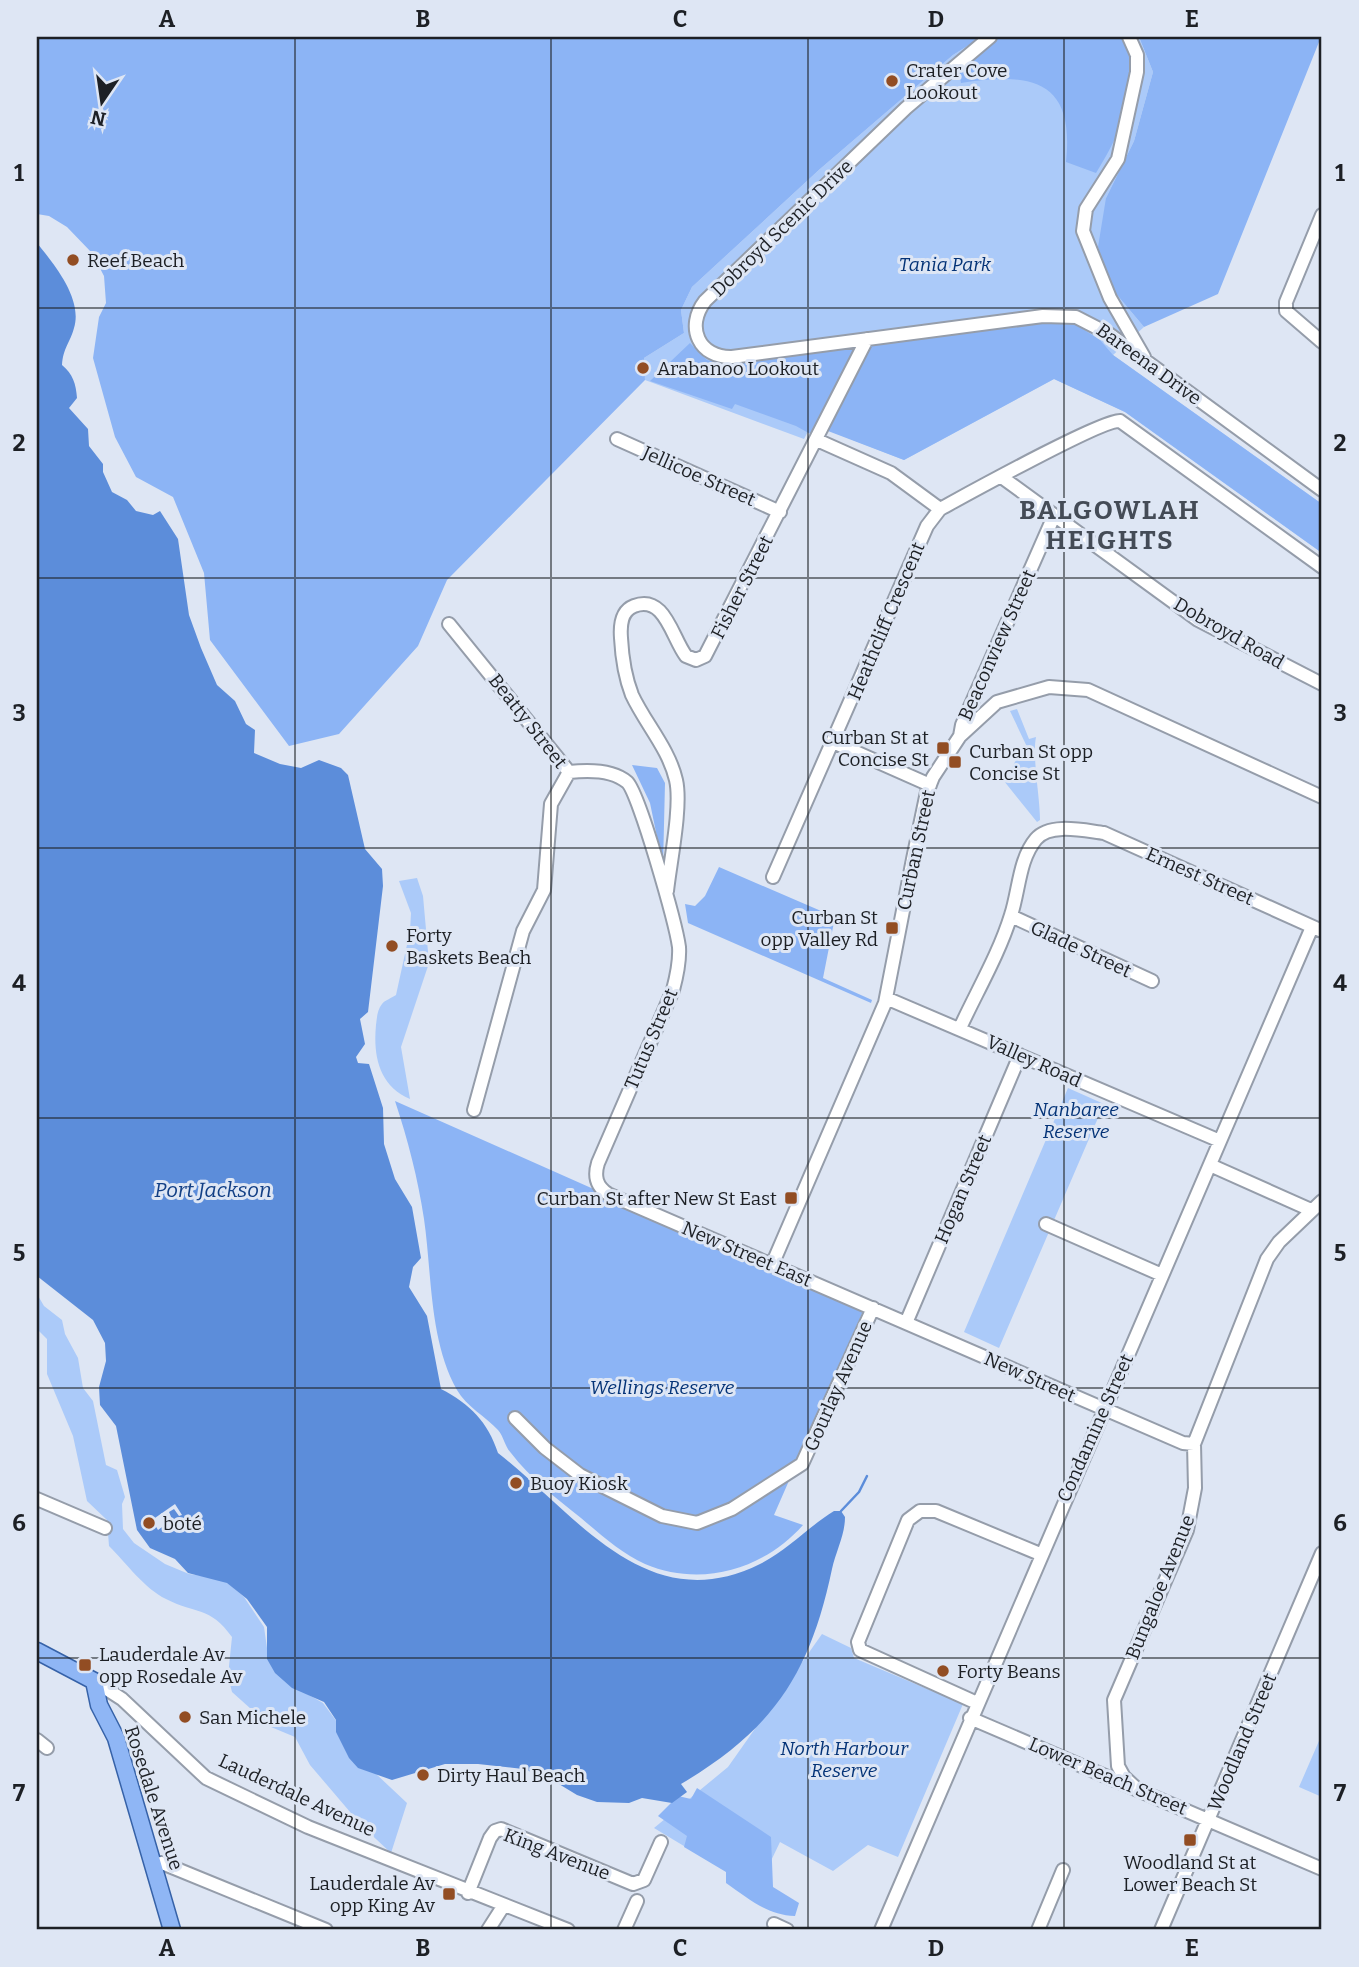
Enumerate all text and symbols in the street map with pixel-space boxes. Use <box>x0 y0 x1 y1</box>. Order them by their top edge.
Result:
text: A <box>159 5 176 33</box>
text: B <box>416 5 430 33</box>
text: C <box>673 5 687 33</box>
text: D <box>928 5 944 33</box>
text: E <box>1185 5 1199 33</box>
place label: Crater Cove Lookout <box>906 59 1007 104</box>
north arrow <box>66 66 136 136</box>
marker: Crater Cove Lookout <box>884 73 900 89</box>
text: N <box>88 105 108 131</box>
street label: Dobroyd Scenic Drive <box>707 155 857 301</box>
text: 1 <box>14 159 24 187</box>
text: 1 <box>1335 159 1345 187</box>
place label: Reef Beach <box>87 249 185 272</box>
marker: Reef Beach <box>65 252 81 268</box>
park label: Tania Park <box>899 253 992 276</box>
street label: Bareena Drive <box>1092 318 1206 410</box>
place label: Arabanoo Lookout <box>657 357 819 380</box>
marker: Arabanoo Lookout <box>635 360 651 376</box>
text: 2 <box>13 429 26 457</box>
text: 2 <box>1334 429 1347 457</box>
street label: Jellicoe Street <box>638 440 759 511</box>
district label: BALGOWLAH HEIGHTS <box>1019 495 1201 556</box>
street label: Fisher Street <box>706 531 778 643</box>
street label: Heathcliff Crescent <box>842 539 930 703</box>
street label: Beaconview Street <box>953 566 1041 724</box>
street label: Dobroyd Road <box>1170 592 1288 674</box>
street label: Beatty Street <box>484 669 572 773</box>
text: 3 <box>12 699 26 727</box>
text: 3 <box>1333 699 1347 727</box>
place label: Curban St at Concise St <box>821 726 929 771</box>
marker: Curban St at Concise St <box>935 740 951 756</box>
place label: Curban St opp Concise St <box>969 740 1093 785</box>
marker: Curban St opp Concise St <box>947 754 963 770</box>
street label: Curban Street <box>892 788 940 912</box>
street label: Ernest Street <box>1143 842 1258 910</box>
place label: Curban St opp Valley Rd <box>761 906 878 951</box>
street label: Glade Street <box>1027 916 1135 982</box>
marker: Curban St opp Valley Rd <box>884 920 900 936</box>
place label: Forty Baskets Beach <box>406 924 532 969</box>
marker: Forty Baskets Beach <box>384 938 400 954</box>
text: 4 <box>12 969 26 997</box>
text: 4 <box>1333 969 1347 997</box>
street label: Tutus Street <box>619 985 683 1093</box>
street label: Valley Road <box>983 1030 1085 1092</box>
park label: Nanbaree Reserve <box>1033 1098 1119 1143</box>
street label: Hogan Street <box>930 1131 996 1247</box>
water label: Port Jackson <box>154 1177 272 1203</box>
place label: Curban St after New St East <box>537 1187 777 1210</box>
marker: Curban St after New St East <box>783 1190 799 1206</box>
street label: New Street East <box>679 1216 816 1292</box>
text: 5 <box>13 1239 25 1267</box>
text: 5 <box>1334 1239 1346 1267</box>
street label: Gourlay Avenue <box>799 1317 877 1455</box>
street label: New Street <box>981 1347 1079 1407</box>
street label: Condamine Street <box>1052 1350 1138 1506</box>
park label: Wellings Reserve <box>590 1376 735 1399</box>
place label: Buoy Kiosk <box>530 1472 628 1495</box>
marker: Buoy Kiosk <box>508 1475 524 1491</box>
text: 6 <box>12 1509 26 1537</box>
text: 6 <box>1333 1509 1347 1537</box>
street label: Bungaloe Avenue <box>1121 1511 1199 1663</box>
place label: boté <box>163 1512 202 1535</box>
marker: boté <box>141 1515 157 1531</box>
place label: Lauderdale Av opp Rosedale Av <box>99 1643 243 1688</box>
marker: Lauderdale Av opp Rosedale Av <box>77 1657 93 1673</box>
place label: Forty Beans <box>957 1660 1061 1683</box>
marker: Forty Beans <box>935 1663 951 1679</box>
street label: Woodland Street <box>1203 1669 1281 1814</box>
place label: San Michele <box>199 1706 306 1729</box>
marker: San Michele <box>177 1709 193 1725</box>
street label: Rosedale Avenue <box>120 1723 188 1873</box>
street label: Lower Beach Street <box>1025 1732 1191 1820</box>
park label: North Harbour Reserve <box>780 1737 909 1782</box>
street label: Lauderdale Avenue <box>215 1749 379 1841</box>
place label: Dirty Haul Beach <box>437 1764 585 1787</box>
marker: Dirty Haul Beach <box>415 1767 431 1783</box>
text: 7 <box>13 1779 26 1807</box>
text: 7 <box>1334 1779 1347 1807</box>
street label: King Avenue <box>501 1823 613 1885</box>
marker: Woodland St at Lower Beach St <box>1182 1832 1198 1848</box>
place label: Woodland St at Lower Beach St <box>1123 1851 1257 1896</box>
place label: Lauderdale Av opp King Av <box>309 1872 436 1917</box>
marker: Lauderdale Av opp King Av <box>441 1886 457 1902</box>
text: A <box>159 1934 176 1962</box>
text: B <box>416 1934 430 1962</box>
text: C <box>673 1934 687 1962</box>
text: D <box>928 1934 944 1962</box>
text: E <box>1185 1934 1199 1962</box>

